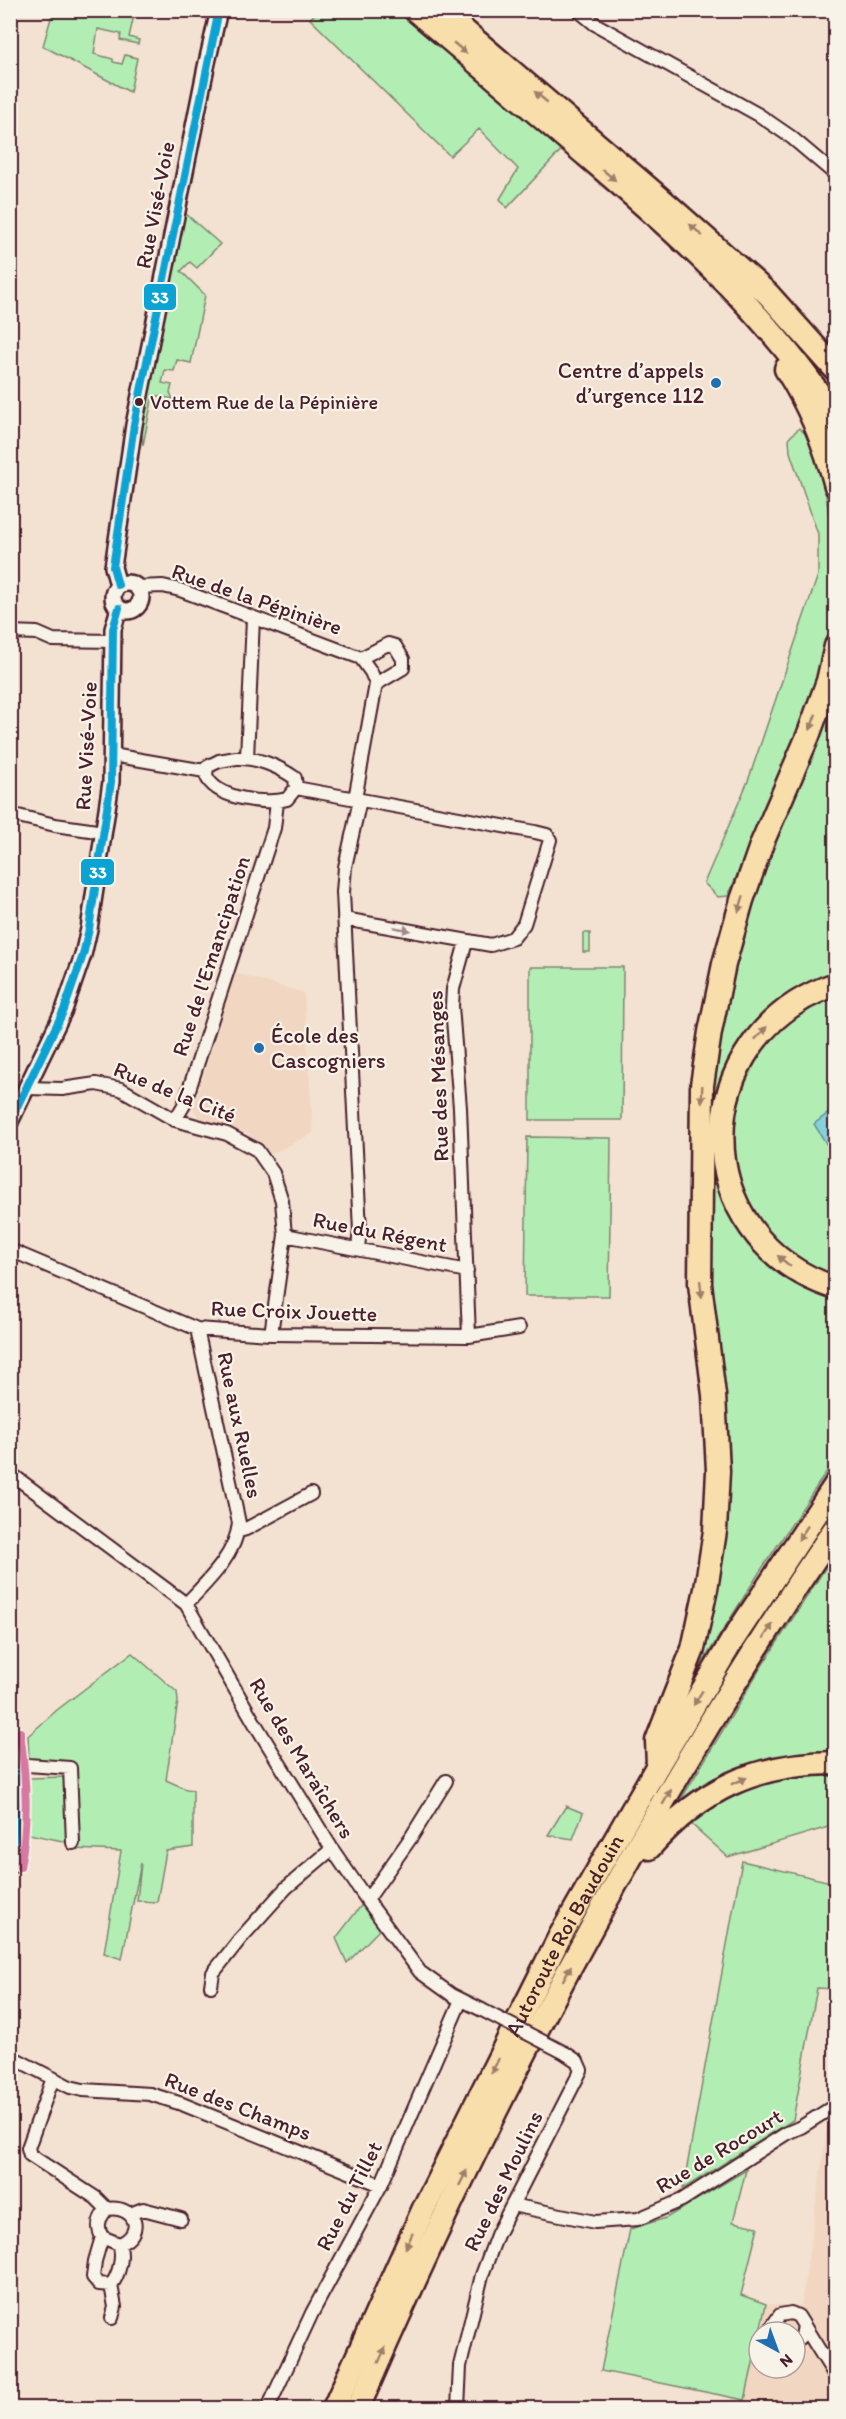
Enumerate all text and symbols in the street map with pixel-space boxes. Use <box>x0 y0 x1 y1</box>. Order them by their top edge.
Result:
one-way arrow <box>452 42 468 55</box>
one-way arrow <box>533 90 549 103</box>
street label: Rue Visé-Voie <box>129 139 181 271</box>
one-way arrow <box>601 168 617 181</box>
one-way arrow <box>689 224 704 237</box>
line badge: 33 <box>143 283 177 311</box>
text: 33 <box>151 288 169 307</box>
place label: Centre d’appels d’urgence 112 <box>558 357 704 409</box>
marker: Centre d’appels d’urgence 112 <box>709 376 723 390</box>
place label: Vottem Rue de la Pépinière <box>150 390 378 414</box>
marker: Vottem Rue de la Pépinière <box>133 396 145 408</box>
street label: Rue de la Pépinière <box>168 557 346 641</box>
street label: Rue Visé-Voie <box>69 681 103 811</box>
one-way arrow <box>808 713 818 731</box>
street label: Rue de l'Emancipation <box>166 852 256 1060</box>
line badge: 33 <box>80 858 115 886</box>
text: 33 <box>89 863 107 882</box>
one-way arrow <box>736 895 745 913</box>
one-way arrow <box>392 925 411 934</box>
street label: Rue des Mésanges <box>422 990 454 1162</box>
place label: École des Cascogniers <box>271 1022 386 1074</box>
one-way arrow <box>754 1025 768 1040</box>
marker: École des Cascogniers <box>252 1041 266 1055</box>
street label: Rue de la Cité <box>110 1055 240 1129</box>
one-way arrow <box>698 1085 707 1104</box>
street label: Rue du Régent <box>311 1206 449 1258</box>
one-way arrow <box>776 1255 792 1268</box>
one-way arrow <box>696 1280 706 1299</box>
street label: Rue Croix Jouette <box>210 1295 378 1327</box>
street label: Rue aux Ruelles <box>211 1349 269 1501</box>
one-way arrow <box>798 1525 809 1541</box>
one-way arrow <box>762 1623 773 1639</box>
street label: Rue des Maraîchers <box>243 1673 361 1843</box>
one-way arrow <box>693 1690 704 1706</box>
one-way arrow <box>730 1776 748 1785</box>
one-way arrow <box>661 1789 672 1805</box>
street label: Autoroute Roi Baudouin <box>499 1829 629 2041</box>
one-way arrow <box>562 1964 572 1981</box>
one-way arrow <box>490 2058 500 2075</box>
street label: Rue des Champs <box>161 2066 315 2146</box>
street label: Rue de Rocourt <box>651 2102 787 2200</box>
street label: Rue des Moulins <box>457 2106 549 2256</box>
street label: Rue du Tillet <box>310 2137 388 2255</box>
one-way arrow <box>458 2169 468 2186</box>
one-way arrow <box>404 2232 413 2249</box>
north arrow <box>747 2320 807 2380</box>
one-way arrow <box>377 2346 386 2363</box>
text: N <box>776 2350 797 2372</box>

